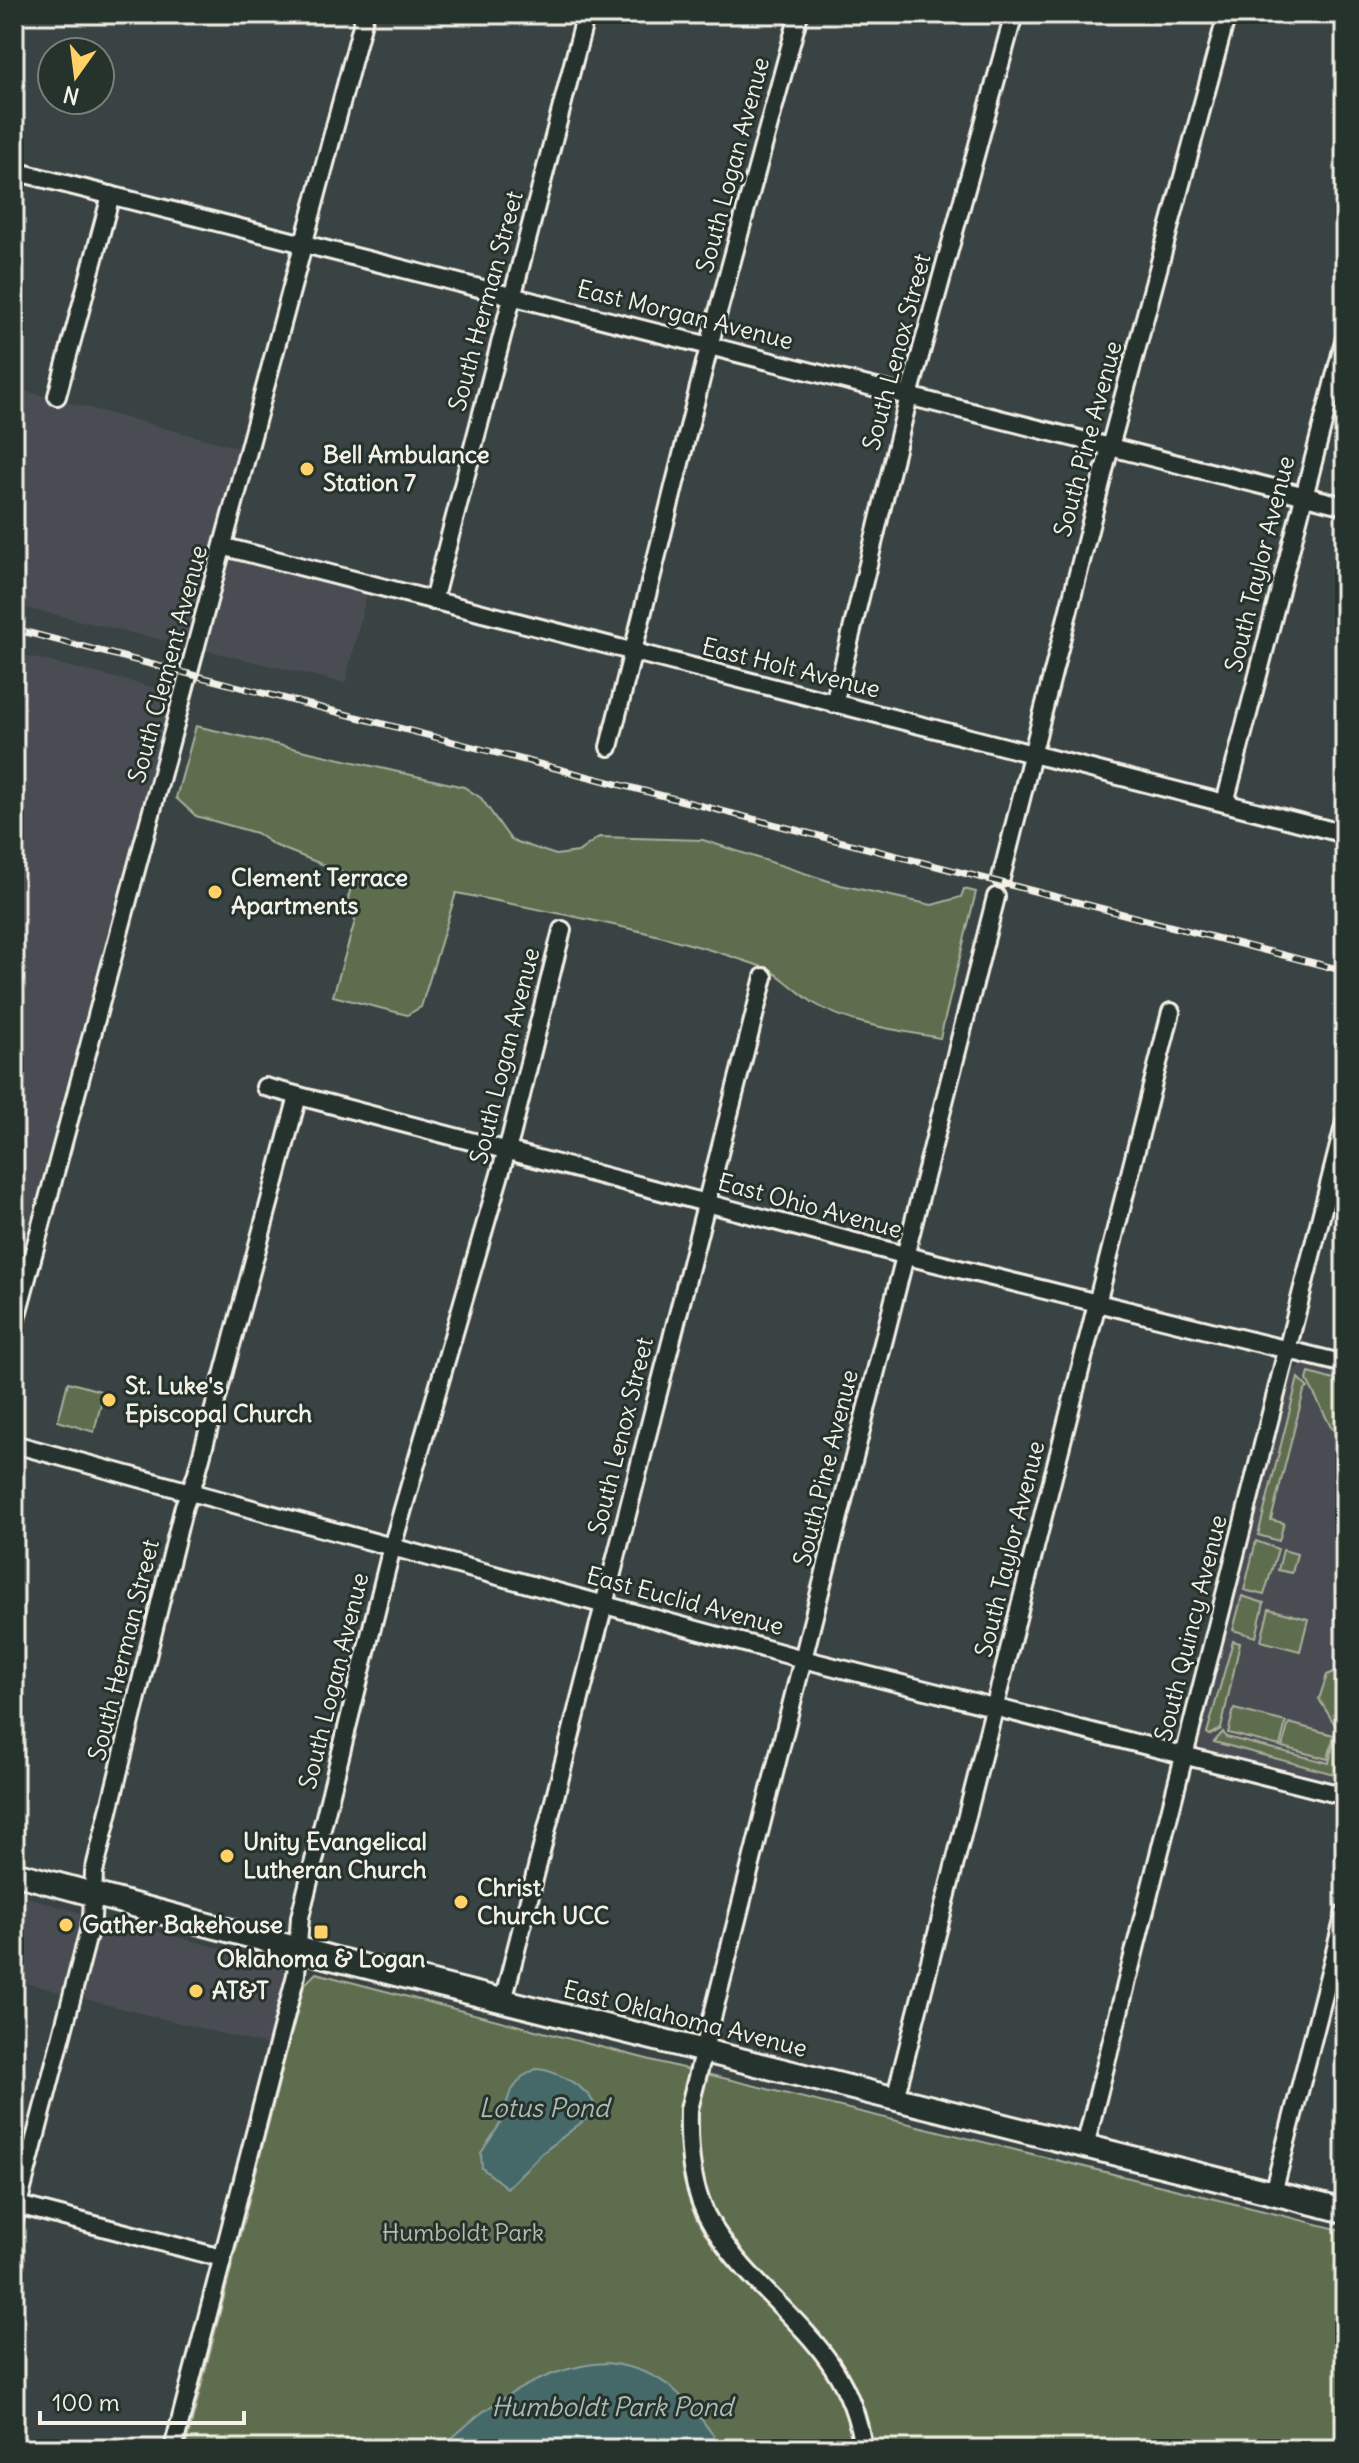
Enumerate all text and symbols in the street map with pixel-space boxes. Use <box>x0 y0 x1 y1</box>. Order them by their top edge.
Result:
north arrow <box>36 36 116 116</box>
street label: South Logan Avenue <box>689 54 775 276</box>
text: N <box>60 80 82 111</box>
street label: South Herman Street <box>441 187 529 414</box>
street label: South Lenox Street <box>855 250 937 453</box>
street label: East Morgan Avenue <box>574 273 796 355</box>
street label: South Pine Avenue <box>1046 338 1128 540</box>
place label: Bell Ambulance Station 7 <box>323 439 490 497</box>
street label: South Taylor Avenue <box>1218 453 1300 675</box>
marker: Bell Ambulance Station 7 <box>298 460 316 478</box>
street label: South Clement Avenue <box>121 542 213 786</box>
street label: East Holt Avenue <box>699 630 883 704</box>
place label: Clement Terrace Apartments <box>231 862 408 920</box>
marker: Clement Terrace Apartments <box>206 883 224 901</box>
street label: South Logan Avenue <box>463 944 545 1167</box>
street label: East Ohio Avenue <box>715 1166 906 1244</box>
street label: South Lenox Street <box>581 1334 659 1538</box>
street label: South Pine Avenue <box>786 1366 864 1569</box>
place label: St. Luke's Episcopal Church <box>125 1370 312 1428</box>
marker: St. Luke's Episcopal Church <box>100 1391 118 1409</box>
street label: South Taylor Avenue <box>968 1438 1050 1660</box>
street label: South Quincy Avenue <box>1147 1512 1233 1744</box>
street label: South Herman Street <box>81 1536 165 1763</box>
street label: East Euclid Avenue <box>583 1559 787 1641</box>
street label: South Logan Avenue <box>292 1569 374 1792</box>
place label: Unity Evangelical Lutheran Church <box>243 1826 427 1884</box>
marker: Unity Evangelical Lutheran Church <box>218 1847 236 1865</box>
place label: Christ Church UCC <box>477 1872 610 1930</box>
marker: Christ Church UCC <box>452 1893 470 1911</box>
place label: Gather Bakehouse <box>82 1909 283 1939</box>
marker: Gather Bakehouse <box>57 1916 75 1934</box>
marker: Oklahoma & Logan <box>312 1923 330 1941</box>
place label: Oklahoma & Logan <box>216 1943 426 1973</box>
street label: East Oklahoma Avenue <box>560 1973 810 2063</box>
place label: AT&T <box>212 1975 269 2005</box>
marker: AT&T <box>187 1982 205 2000</box>
water label: Lotus Pond <box>479 2091 613 2124</box>
park label: Humboldt Park <box>382 2217 544 2247</box>
scale bar <box>40 2375 244 2425</box>
text: 100 m <box>52 2387 120 2417</box>
water label: Humboldt Park Pond <box>491 2390 737 2423</box>

